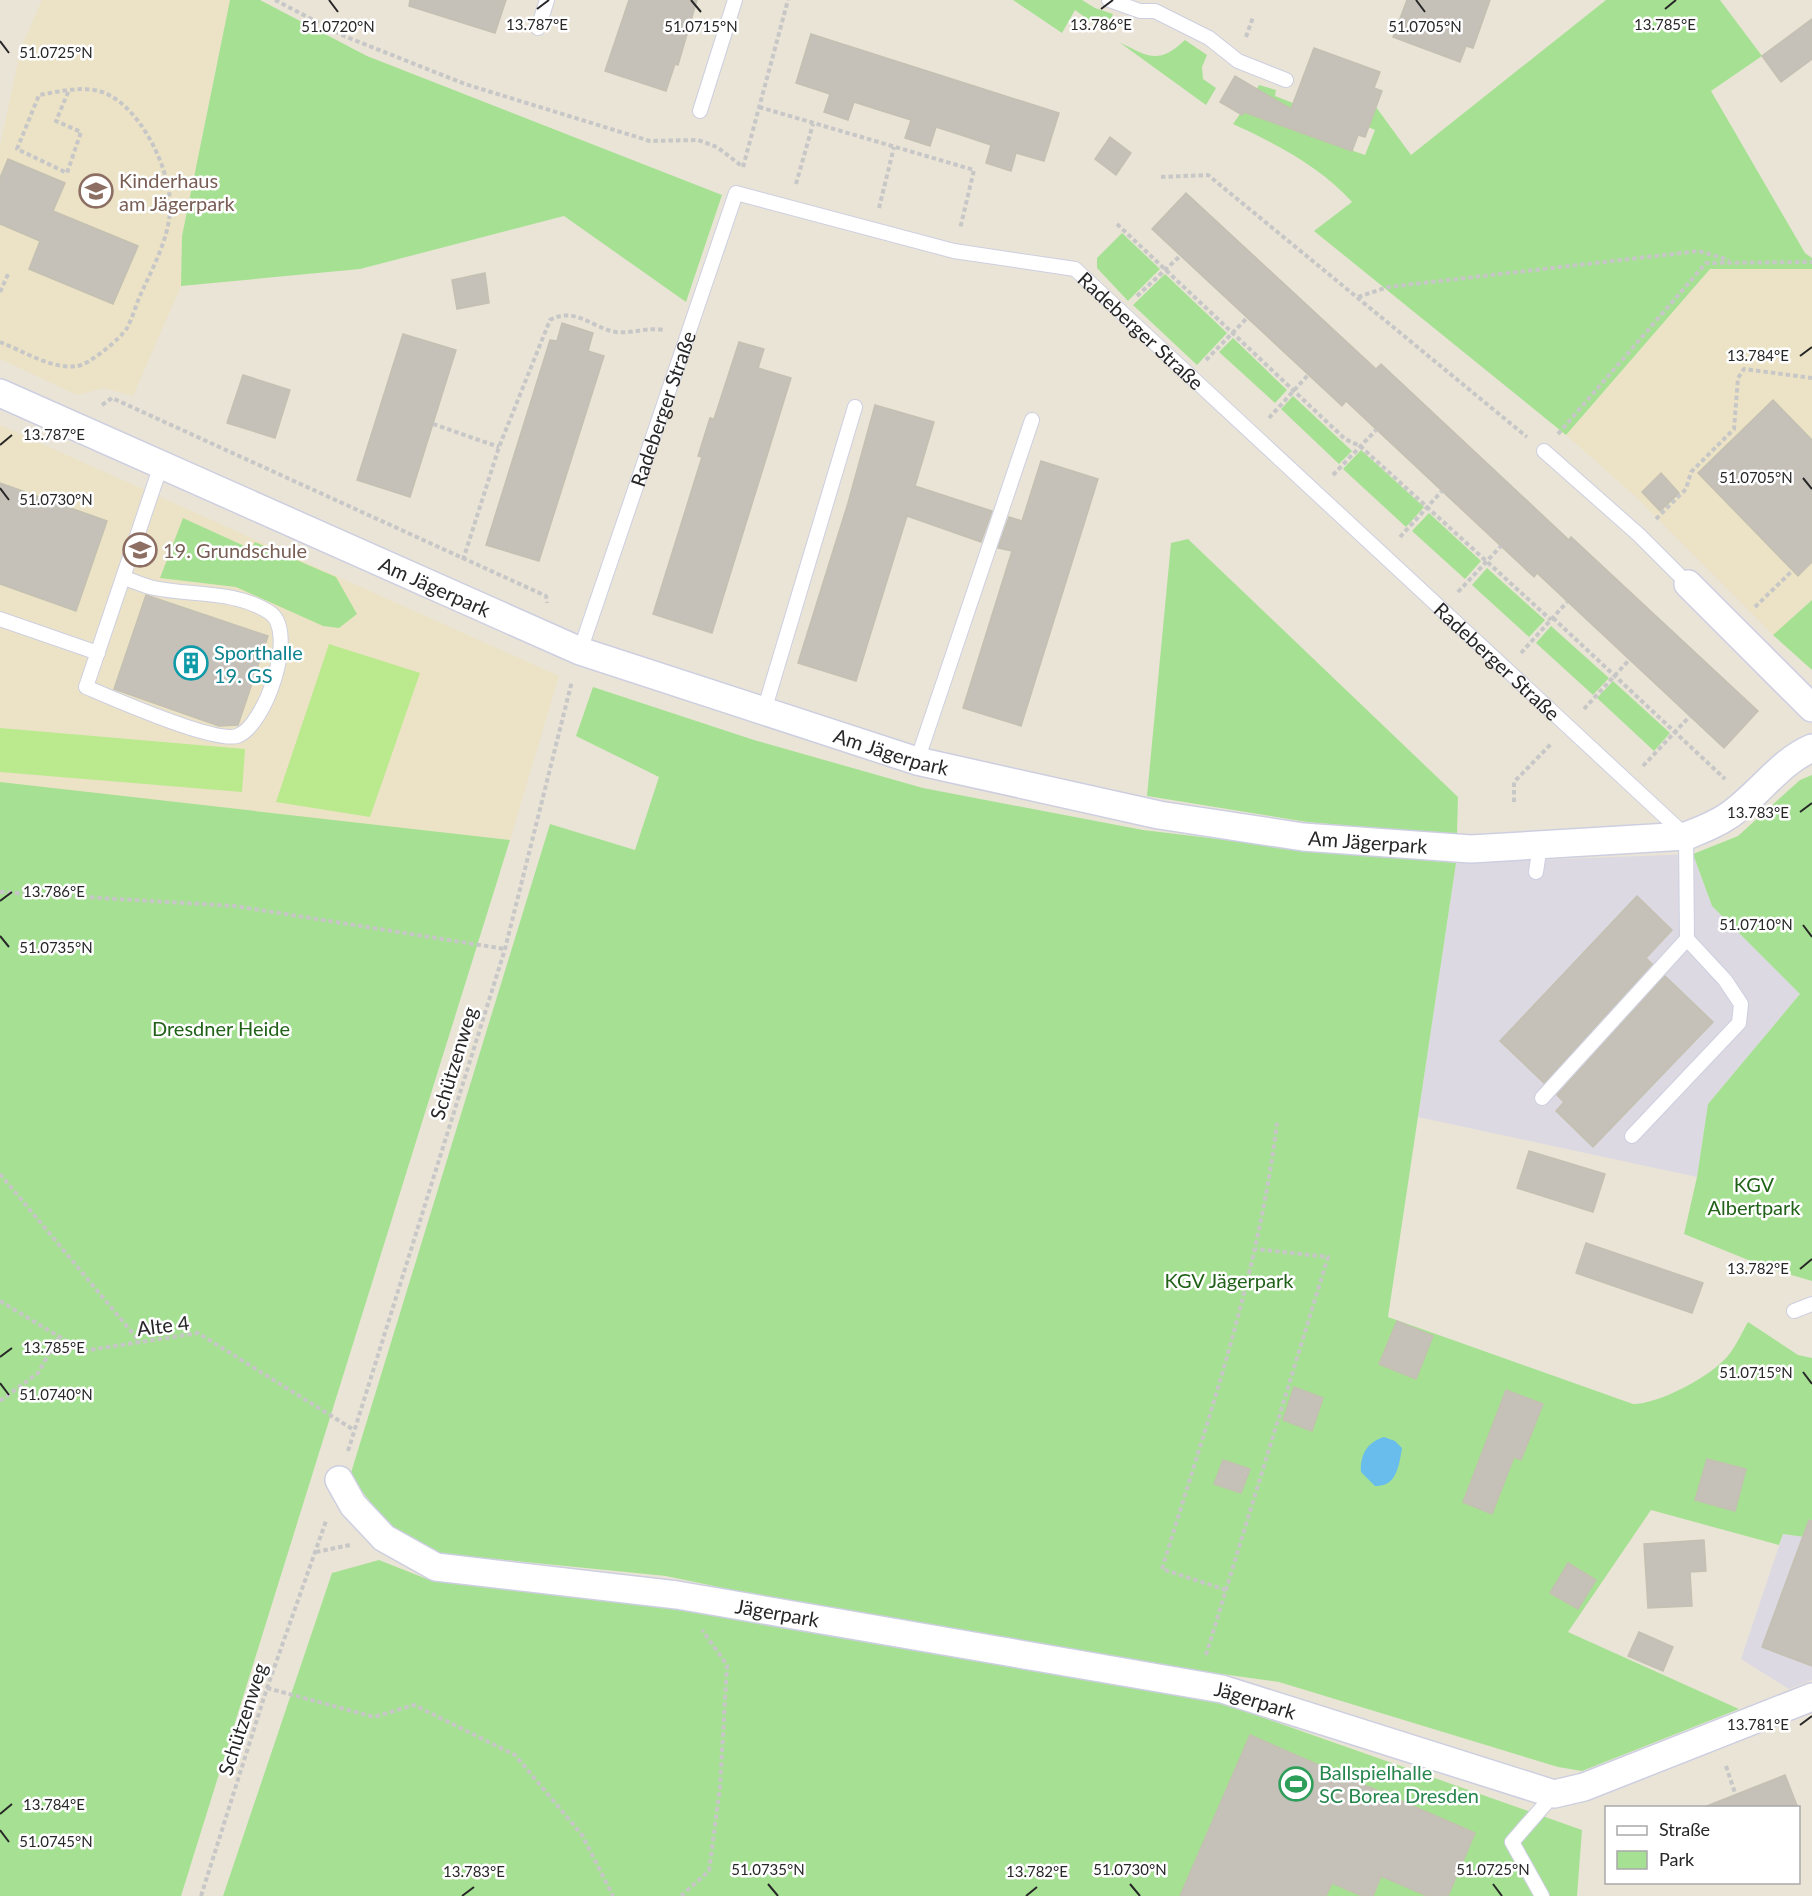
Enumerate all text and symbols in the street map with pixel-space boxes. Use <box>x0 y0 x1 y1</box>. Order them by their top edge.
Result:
text: 13.787°E <box>506 15 568 33</box>
text: 13.786°E <box>1070 15 1132 33</box>
text: 13.785°E <box>1634 15 1696 33</box>
text: 51.0720°N <box>301 17 375 35</box>
text: 51.0715°N <box>664 17 738 35</box>
text: 51.0705°N <box>1388 17 1462 35</box>
text: 51.0725°N <box>19 43 93 61</box>
place label: Kinderhaus am Jägerpark <box>119 168 235 215</box>
school or university icon: Kinderhaus am Jägerpark <box>78 173 114 209</box>
street label: Radeberger Straße <box>1073 266 1209 394</box>
street label: Radeberger Straße <box>625 328 700 489</box>
text: 13.784°E <box>1727 346 1789 364</box>
text: 13.787°E <box>23 425 85 443</box>
text: 51.0705°N <box>1719 468 1793 486</box>
text: 51.0730°N <box>19 490 93 508</box>
school or university icon: 19. Grundschule <box>122 532 158 568</box>
place label: 19. Grundschule <box>163 538 307 562</box>
street label: Am Jägerpark <box>376 551 495 622</box>
street label: Radeberger Straße <box>1430 597 1565 725</box>
place label: Sporthalle 19. GS <box>214 640 303 687</box>
building icon: Sporthalle 19. GS <box>173 645 209 681</box>
street label: Am Jägerpark <box>831 723 952 780</box>
text: 13.783°E <box>1727 803 1789 821</box>
street label: Am Jägerpark <box>1308 825 1429 858</box>
text: 13.786°E <box>23 882 85 900</box>
text: 51.0710°N <box>1719 915 1793 933</box>
text: 51.0735°N <box>19 938 93 956</box>
street label: Schützenweg <box>424 1004 482 1122</box>
park label: Dresdner Heide <box>152 1016 290 1040</box>
park label: KGV Albertpark <box>1707 1172 1801 1219</box>
text: 13.782°E <box>1727 1259 1789 1277</box>
park label: KGV Jägerpark <box>1165 1268 1294 1292</box>
street label: Alte 4 <box>135 1310 191 1340</box>
text: 13.785°E <box>23 1338 85 1356</box>
text: 51.0715°N <box>1719 1363 1793 1381</box>
text: 51.0740°N <box>19 1385 93 1403</box>
street label: Jägerpark <box>734 1593 822 1631</box>
street label: Schützenweg <box>213 1660 271 1778</box>
street label: Jägerpark <box>1213 1676 1300 1724</box>
text: 13.781°E <box>1727 1715 1789 1733</box>
place label: Ballspielhalle SC Borea Dresden <box>1319 1760 1479 1807</box>
sports icon: Ballspielhalle SC Borea Dresden <box>1278 1766 1314 1802</box>
text: 13.784°E <box>23 1795 85 1813</box>
legend <box>1605 1806 1800 1884</box>
text: Straße <box>1659 1818 1710 1840</box>
text: 51.0745°N <box>19 1832 93 1850</box>
text: Park <box>1659 1848 1695 1870</box>
text: 51.0735°N <box>731 1860 805 1878</box>
text: 51.0730°N <box>1093 1860 1167 1878</box>
text: 51.0725°N <box>1456 1860 1530 1878</box>
text: 13.783°E <box>443 1862 505 1880</box>
text: 13.782°E <box>1006 1862 1068 1880</box>

